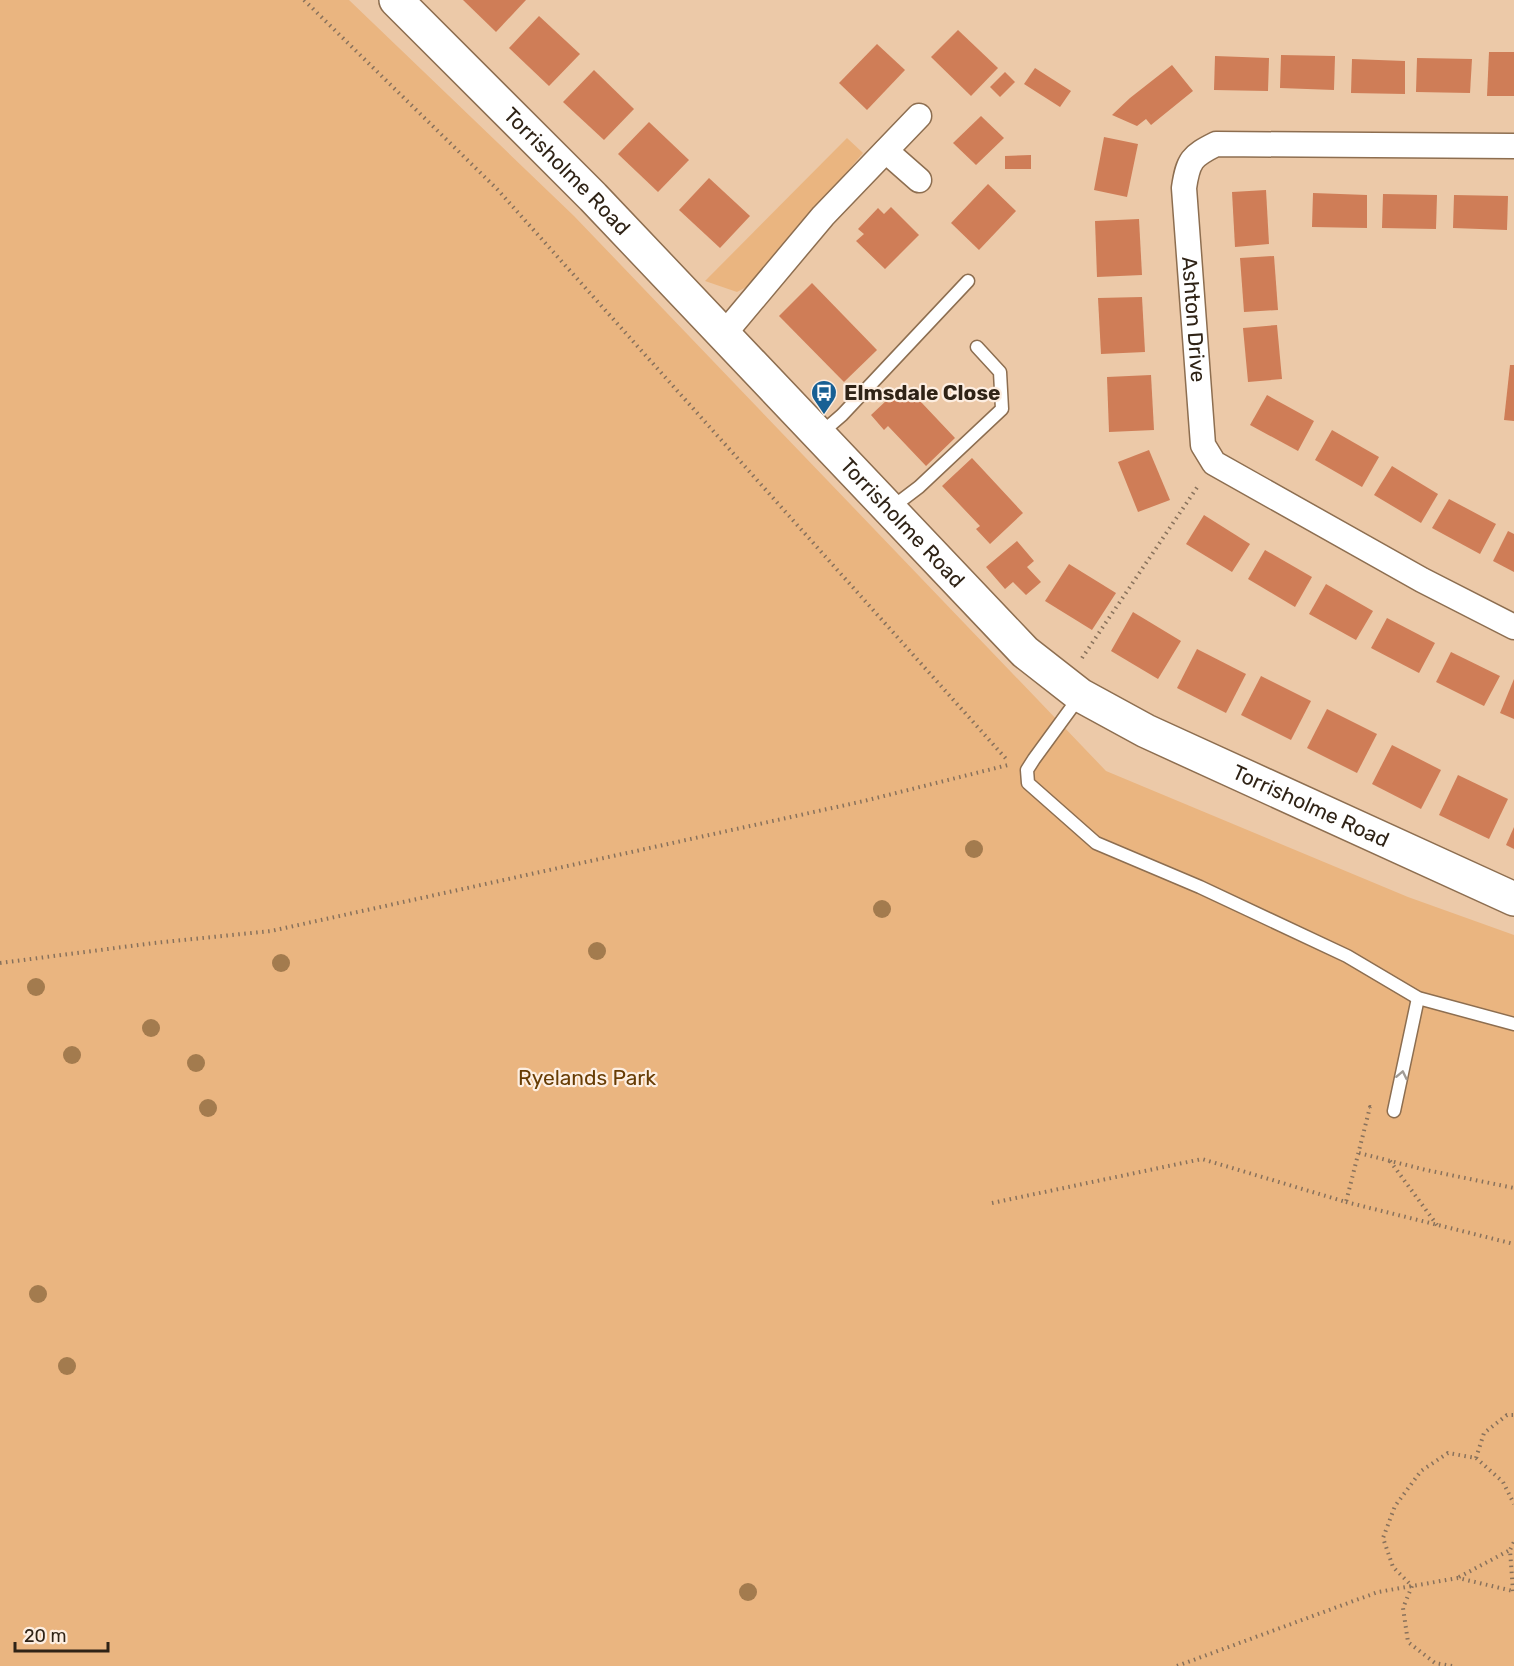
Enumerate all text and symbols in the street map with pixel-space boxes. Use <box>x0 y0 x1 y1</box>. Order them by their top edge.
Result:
street label: Torrisholme Road <box>499 102 636 240</box>
street label: Ashton Drive <box>1177 256 1211 383</box>
bus stop icon: Elmsdale Close <box>809 378 839 416</box>
place label: Elmsdale Close <box>844 380 1001 405</box>
street label: Torrisholme Road <box>835 453 970 593</box>
street label: Torrisholme Road <box>1229 759 1393 852</box>
park label: Ryelands Park <box>518 1065 656 1090</box>
one-way arrow <box>1395 1070 1408 1080</box>
scale bar <box>15 1615 108 1653</box>
text: 20 m <box>24 1625 66 1647</box>

